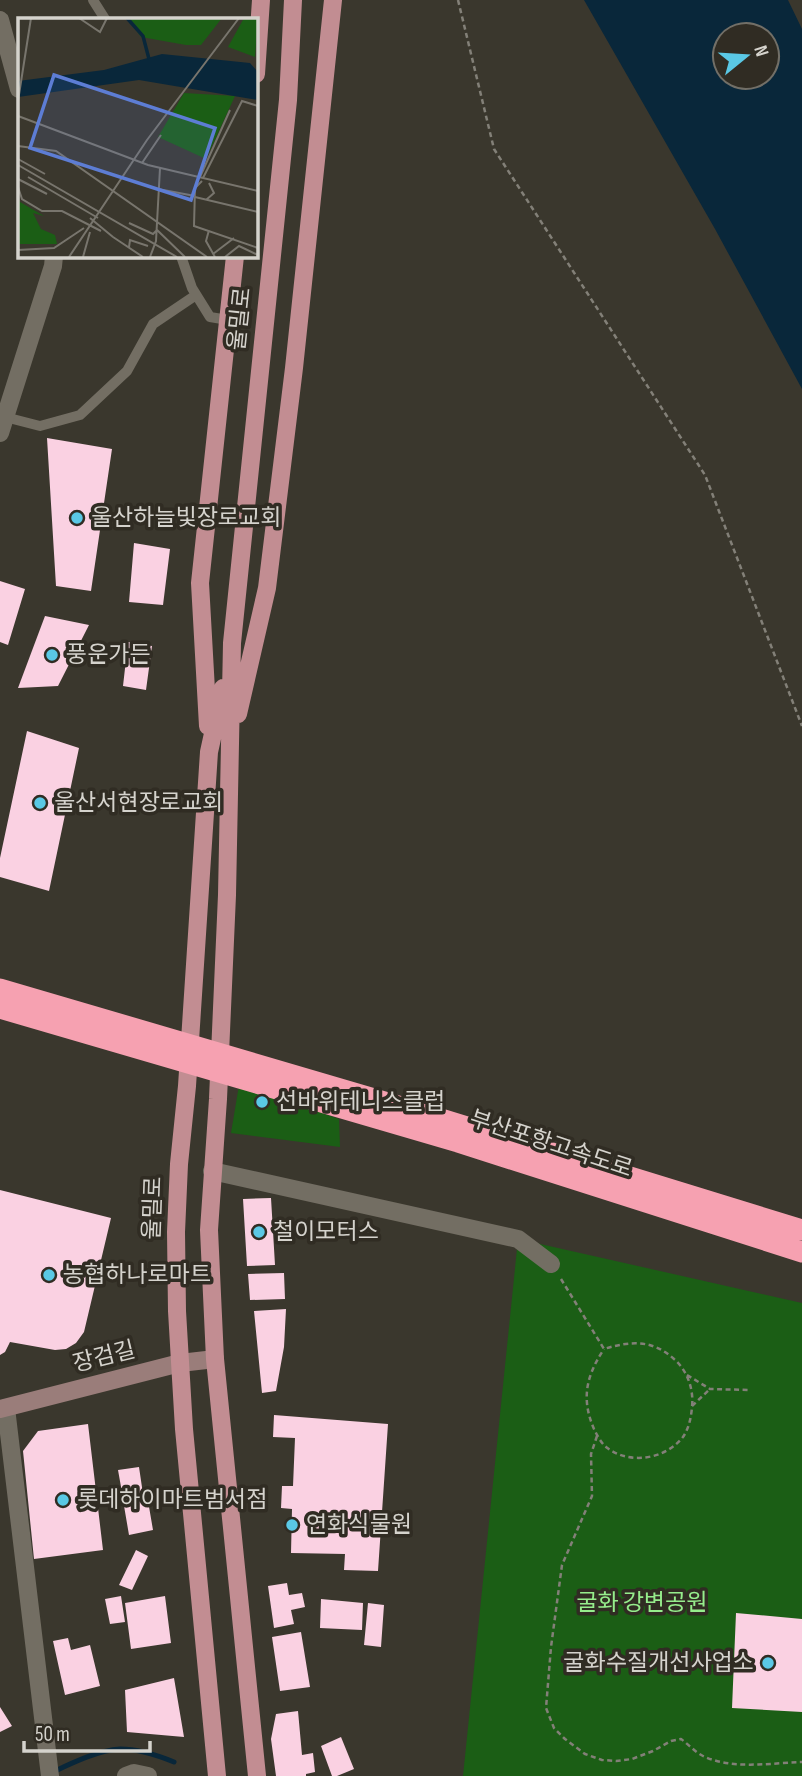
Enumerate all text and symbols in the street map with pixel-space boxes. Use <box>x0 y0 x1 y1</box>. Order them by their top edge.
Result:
inset map <box>18 18 257 257</box>
north arrow <box>711 21 781 91</box>
text: N <box>748 43 773 60</box>
street label: 울밀로 <box>223 286 257 352</box>
place label: 울산하늘빛장로교회 <box>91 504 281 532</box>
marker: 울산하늘빛장로교회 <box>69 510 85 526</box>
place label: 풍운가든 <box>66 641 151 669</box>
marker: 풍운가든 <box>44 647 60 663</box>
place label: 울산서현장로교회 <box>54 789 223 817</box>
marker: 울산서현장로교회 <box>32 795 48 811</box>
place label: 선바위테니스클럽 <box>276 1088 445 1116</box>
marker: 선바위테니스클럽 <box>254 1094 270 1110</box>
street label: 부산포항고속도로 <box>466 1105 636 1183</box>
street label: 울밀로 <box>138 1176 168 1240</box>
place label: 철이모터스 <box>273 1218 379 1246</box>
marker: 철이모터스 <box>251 1224 267 1240</box>
place label: 농협하나로마트 <box>63 1261 211 1289</box>
marker: 농협하나로마트 <box>41 1267 57 1283</box>
street label: 장검길 <box>70 1336 138 1378</box>
place label: 롯데하이마트범서점 <box>77 1486 267 1514</box>
marker: 롯데하이마트범서점 <box>55 1492 71 1508</box>
place label: 연화식물원 <box>306 1511 412 1539</box>
marker: 연화식물원 <box>284 1517 300 1533</box>
park label: 굴화 강변공원 <box>577 1589 707 1617</box>
place label: 굴화수질개선사업소 <box>564 1649 754 1677</box>
marker: 굴화수질개선사업소 <box>760 1655 776 1671</box>
scale bar <box>24 1710 150 1754</box>
text: 50 m <box>35 1722 70 1747</box>

